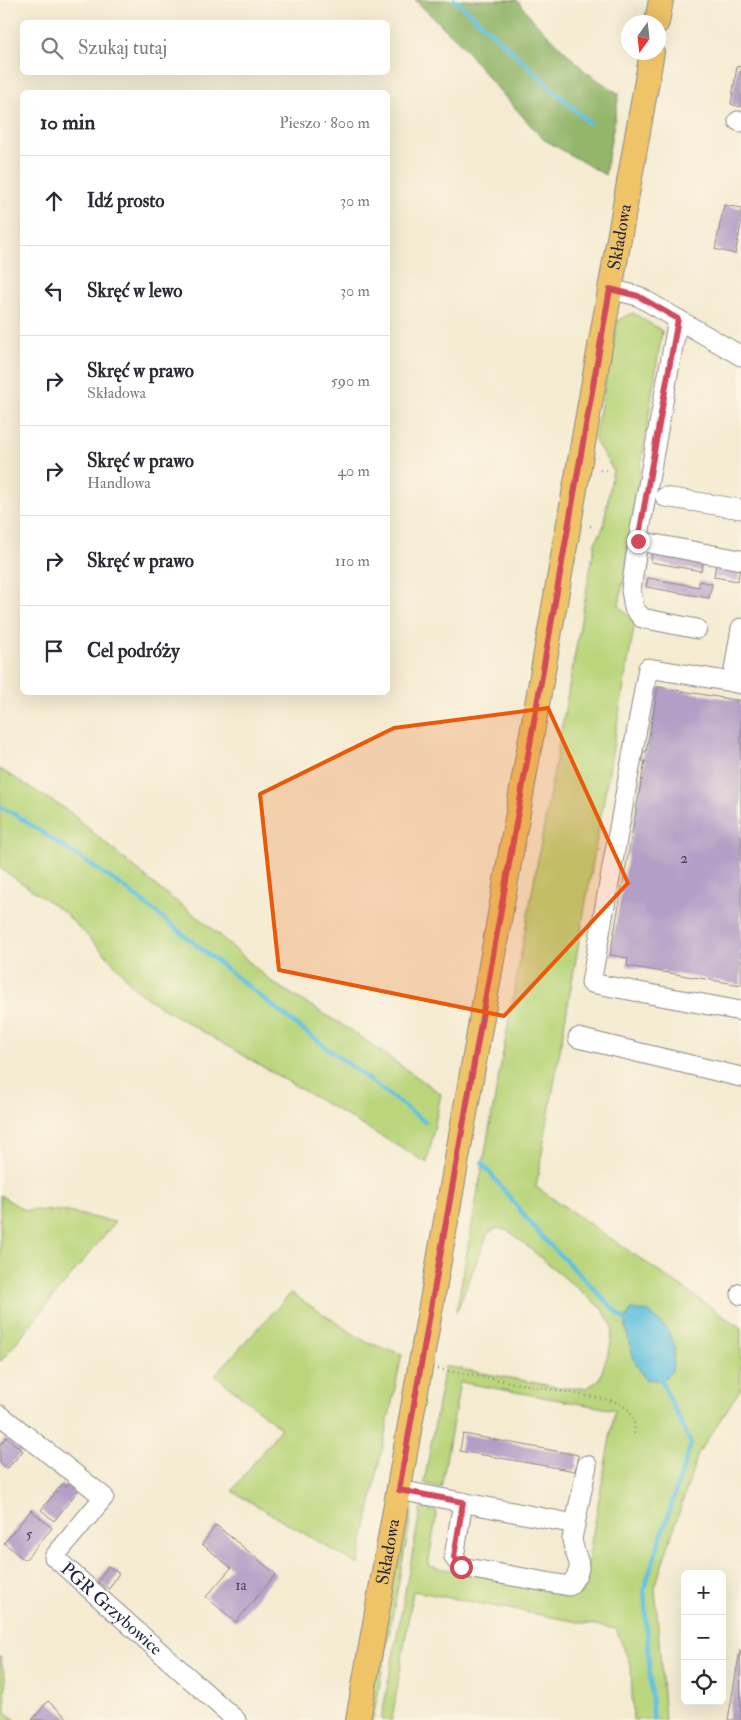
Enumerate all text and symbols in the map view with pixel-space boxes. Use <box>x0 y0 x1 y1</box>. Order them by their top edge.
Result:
north arrow <box>621 15 666 60</box>
search box <box>20 20 390 75</box>
icon: search <box>38 34 66 62</box>
text: Szukaj tutaj <box>78 36 167 60</box>
text: 10 min <box>40 109 95 136</box>
text: Pieszo · 800 m <box>279 113 370 133</box>
icon: ahead <box>40 187 68 215</box>
text: Idź prosto <box>87 189 164 213</box>
text: 30 m <box>340 191 370 211</box>
street label: Składowa <box>602 202 637 272</box>
icon: left <box>40 277 68 305</box>
text: Skręć w lewo <box>87 279 182 303</box>
text: 30 m <box>340 281 370 301</box>
text: Skręć w prawo <box>87 359 194 383</box>
icon: right <box>40 367 68 395</box>
text: 590 m <box>331 371 370 391</box>
text: Składowa <box>87 383 146 403</box>
text: Skręć w prawo <box>87 449 194 473</box>
icon: right <box>40 457 68 485</box>
text: 40 m <box>337 461 370 481</box>
text: Handlowa <box>87 473 151 493</box>
route end <box>627 530 650 553</box>
icon: right <box>40 547 68 575</box>
text: Skręć w prawo <box>87 549 194 573</box>
text: 110 m <box>335 551 370 571</box>
icon: arrive <box>40 637 68 665</box>
text: Cel podróży <box>87 639 180 663</box>
house number: 2 <box>680 849 688 868</box>
street label: Składowa <box>371 1516 405 1586</box>
house number: 5 <box>26 1525 33 1544</box>
route start <box>450 1556 473 1579</box>
street label: PGR Grzybowice <box>56 1557 168 1661</box>
map controls <box>681 1570 726 1705</box>
button: + <box>681 1570 726 1615</box>
house number: 1a <box>235 1576 248 1595</box>
button: − <box>681 1615 726 1660</box>
button: locate <box>681 1660 726 1705</box>

